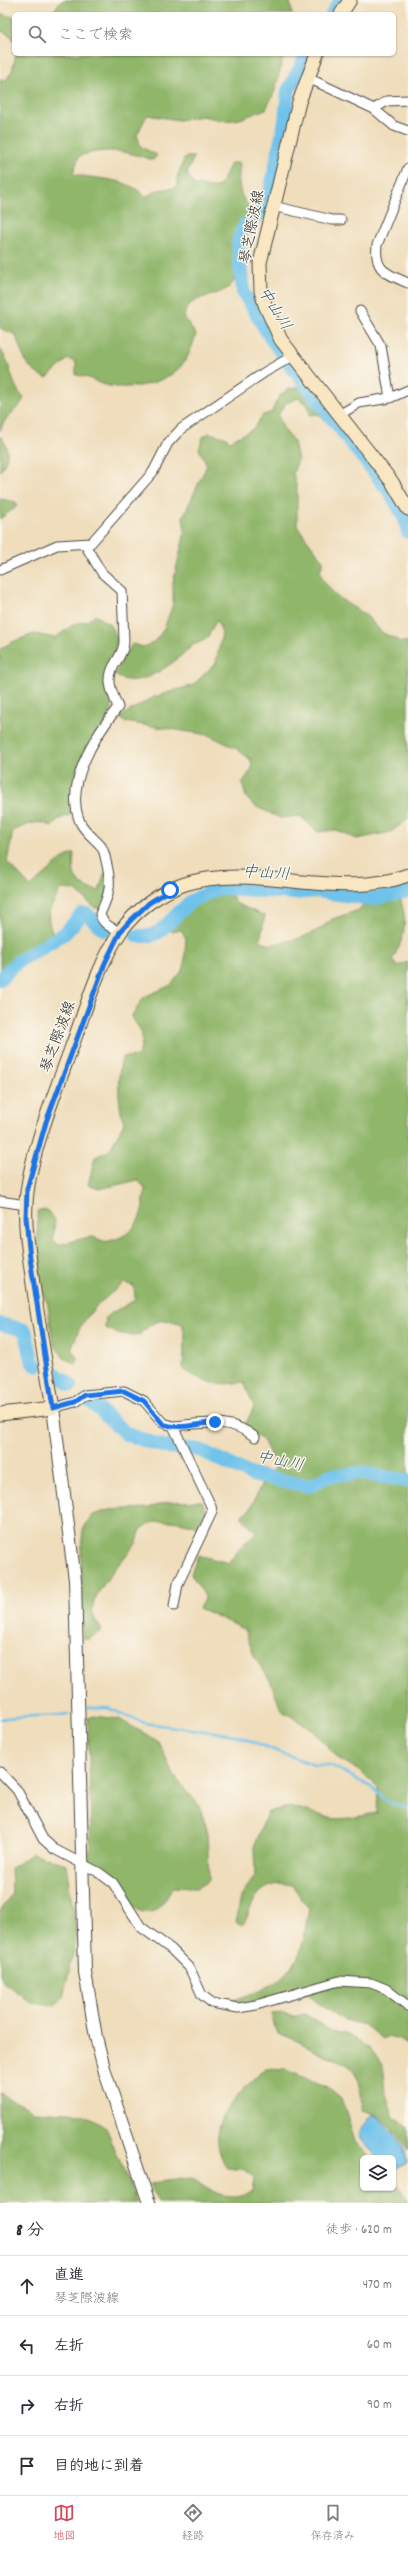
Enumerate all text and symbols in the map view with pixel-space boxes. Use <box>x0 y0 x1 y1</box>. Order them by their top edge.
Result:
search box <box>12 12 396 56</box>
icon: search <box>26 23 48 45</box>
text: ここで検索 <box>58 25 133 47</box>
street label: 琴芝際波線 <box>235 188 271 266</box>
water label: 中山川 <box>252 283 296 335</box>
water label: 中山川 <box>241 861 291 887</box>
route start <box>161 881 179 899</box>
street label: 琴芝際波線 <box>36 998 82 1076</box>
route end <box>206 1413 224 1431</box>
water label: 中山川 <box>254 1446 306 1478</box>
map controls <box>360 2155 396 2191</box>
button: layers <box>360 2155 396 2191</box>
text: 8 分 <box>16 2220 44 2244</box>
text: 徒歩 · 620 m <box>326 2221 392 2240</box>
text: 直進 <box>54 2265 84 2287</box>
icon: ahead <box>16 2275 38 2297</box>
text: 470 m <box>363 2276 392 2295</box>
text: 琴芝際波線 <box>54 2290 119 2309</box>
icon: left <box>16 2335 38 2357</box>
text: 左折 <box>54 2336 84 2358</box>
text: 60 m <box>367 2336 392 2355</box>
icon: right <box>16 2395 38 2417</box>
text: 右折 <box>54 2396 84 2418</box>
text: 90 m <box>367 2396 392 2415</box>
icon: arrive <box>16 2455 38 2477</box>
text: 目的地に到着 <box>54 2456 144 2478</box>
tab: 地図 <box>53 2502 75 2545</box>
tab: 経路 <box>182 2502 204 2545</box>
tab: 保存済み <box>311 2502 355 2545</box>

